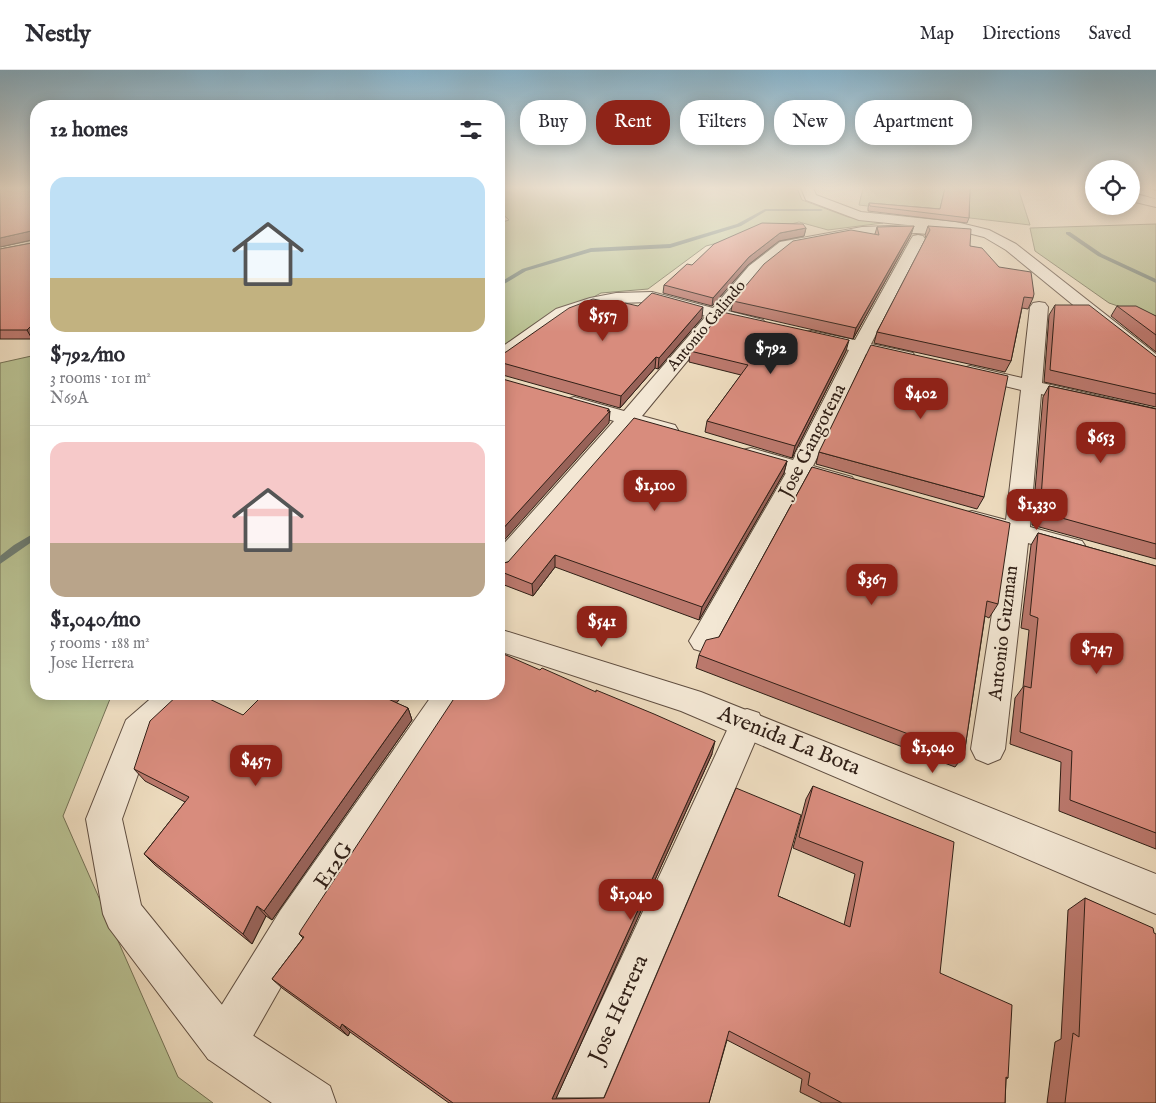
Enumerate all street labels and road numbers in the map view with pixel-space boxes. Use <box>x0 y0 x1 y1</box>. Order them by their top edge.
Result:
street label: Antonio Galindo <box>663 276 751 376</box>
street label: Jose Gangotena <box>773 379 852 504</box>
street label: Antonio Guzman <box>984 564 1024 703</box>
street label: Avenida La Bota <box>713 699 865 782</box>
street label: E12G <box>308 837 360 895</box>
street label: Jose Herrera <box>582 950 655 1070</box>

